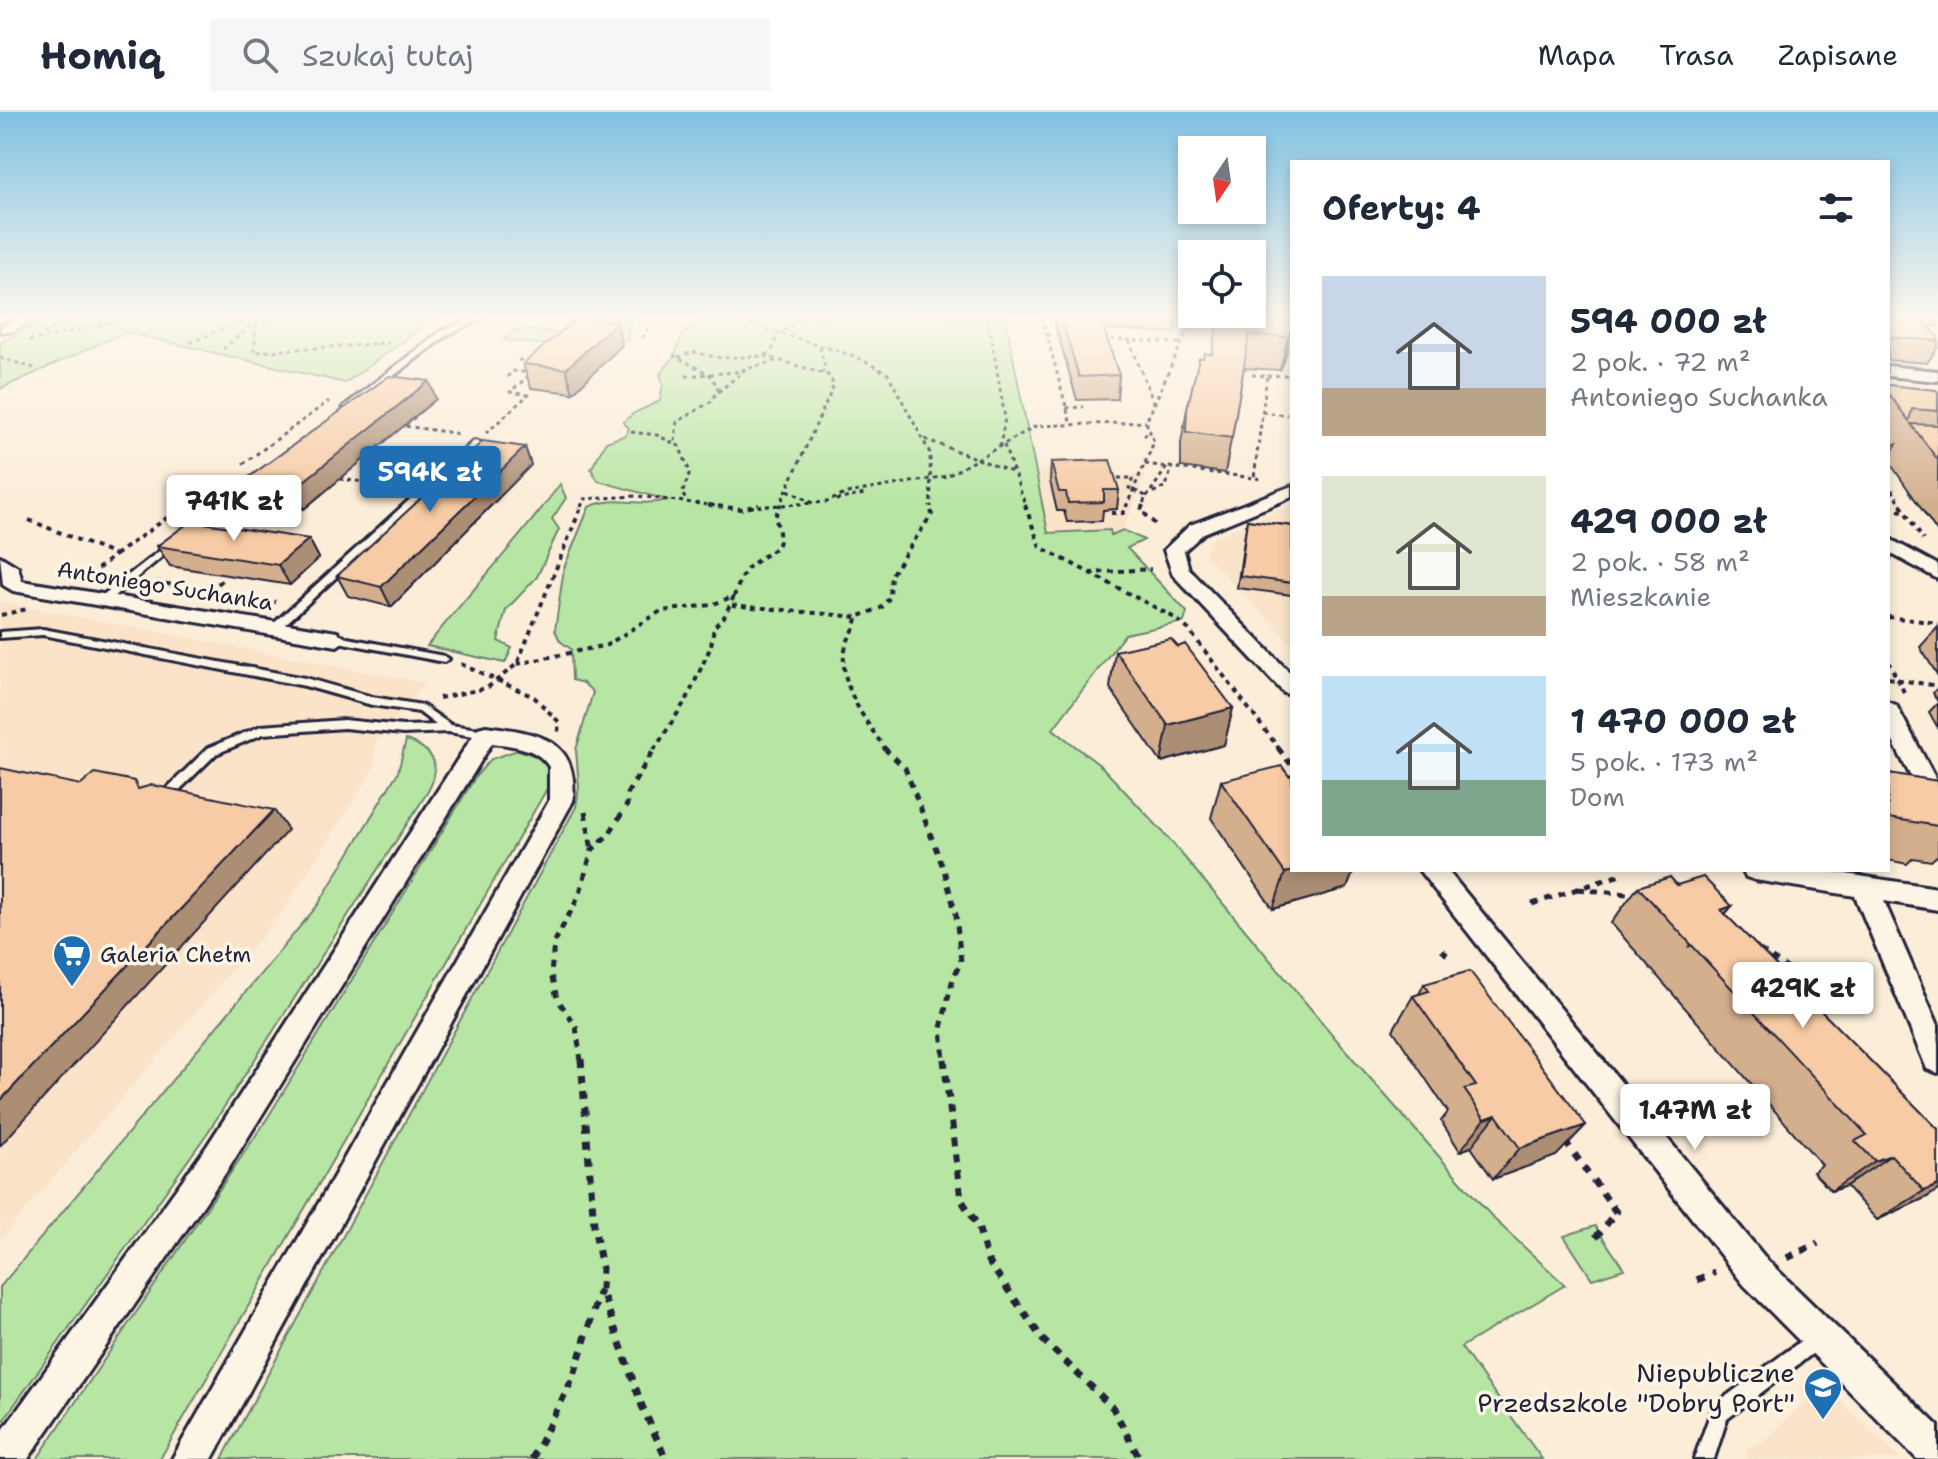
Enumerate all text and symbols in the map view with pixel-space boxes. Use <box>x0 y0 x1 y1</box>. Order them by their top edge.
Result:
search box <box>210 19 770 91</box>
text: Homiq <box>40 30 162 81</box>
icon: search <box>238 33 282 77</box>
text: Szukaj tutaj <box>302 35 473 76</box>
text: Mapa <box>1538 36 1615 74</box>
text: Trasa <box>1659 36 1734 74</box>
text: Zapisane <box>1778 36 1898 74</box>
north arrow <box>1178 136 1266 224</box>
map controls <box>1178 136 1266 328</box>
text: Oferty: 4 <box>1322 185 1481 231</box>
icon: filters <box>1814 186 1858 230</box>
button: locate <box>1178 240 1266 328</box>
text: 594 000 zł <box>1570 298 1767 344</box>
icon: home <box>1386 308 1482 404</box>
text: 2 pok. · 72 m² <box>1570 344 1751 379</box>
text: Antoniego Suchanka <box>1570 379 1828 414</box>
pin: 594K zł <box>356 446 504 514</box>
text: 594K zł <box>378 454 482 489</box>
pin: 741K zł <box>160 475 308 543</box>
text: 741K zł <box>184 483 284 518</box>
text: 429 000 zł <box>1570 498 1767 544</box>
icon: home <box>1386 508 1482 604</box>
text: 2 pok. · 58 m² <box>1570 544 1750 579</box>
street label: Antoniego Suchanka <box>55 555 275 617</box>
text: Mieszkanie <box>1570 579 1711 614</box>
text: 1 470 000 zł <box>1570 698 1796 744</box>
icon: home <box>1386 708 1482 804</box>
text: 5 pok. · 173 m² <box>1570 744 1758 779</box>
text: Dom <box>1570 779 1625 814</box>
supermarket icon: Galeria Chełm <box>51 933 93 988</box>
place label: Galeria Chełm <box>100 940 251 969</box>
pin: 429K zł <box>1729 962 1877 1030</box>
text: 429K zł <box>1751 970 1855 1005</box>
pin: 1.47M zł <box>1612 1084 1778 1152</box>
text: 1.47M zł <box>1638 1092 1752 1127</box>
place label: Niepubliczne Przedszkole "Dobry Port" <box>1477 1355 1795 1420</box>
school or university icon: Niepubliczne Przedszkole "Dobry Port" <box>1802 1366 1844 1421</box>

